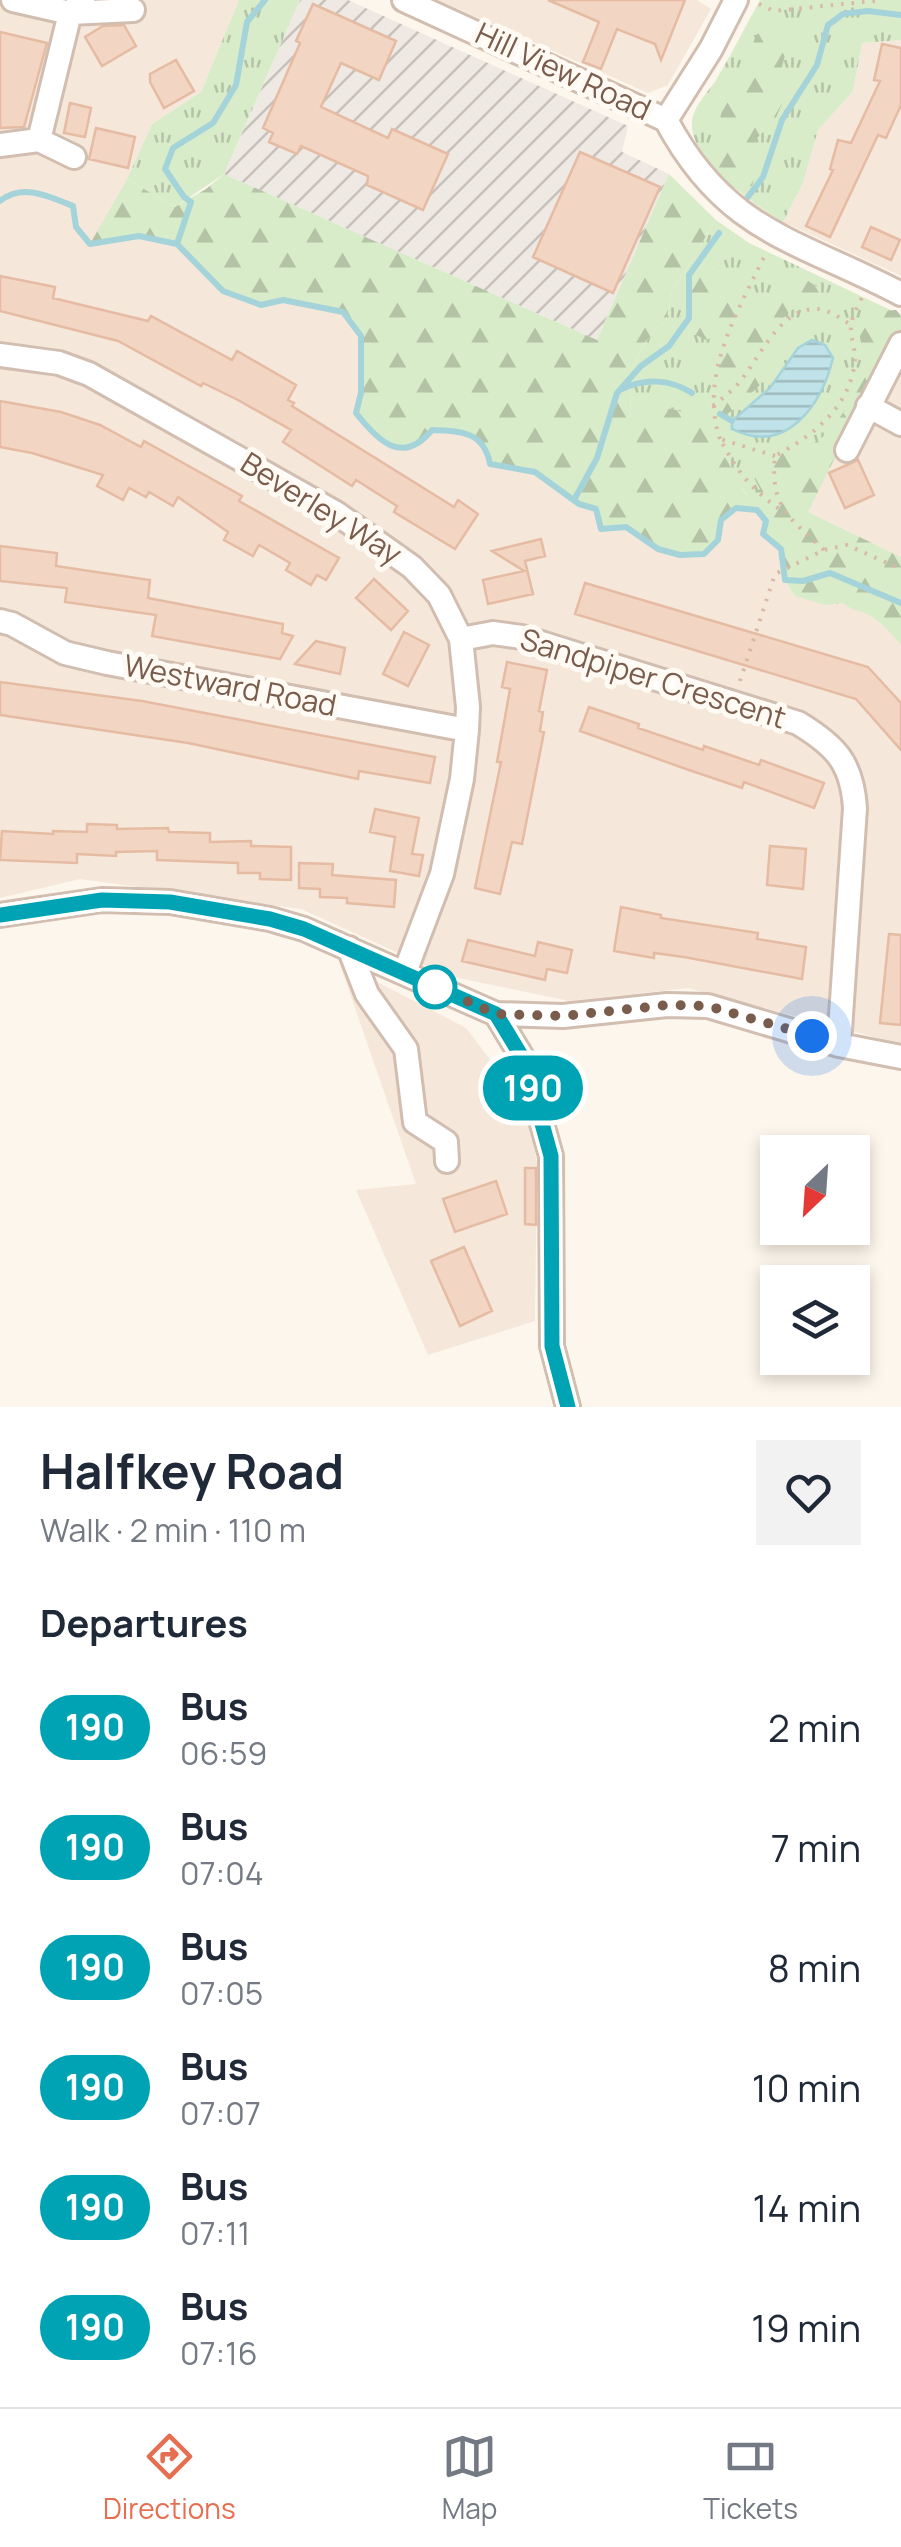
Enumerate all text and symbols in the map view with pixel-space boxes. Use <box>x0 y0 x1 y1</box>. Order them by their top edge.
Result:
street label: Hill View Road <box>469 12 658 129</box>
street label: Beverley Way <box>233 442 410 574</box>
street label: Sandpiper Crescent <box>516 618 791 737</box>
street label: Westward Road <box>120 644 340 725</box>
unlabelled marker <box>414 966 456 1008</box>
your location <box>787 1011 837 1061</box>
line badge: 190 <box>476 1056 590 1120</box>
text: 190 <box>503 1064 563 1112</box>
north arrow <box>760 1135 870 1245</box>
map controls <box>760 1135 870 1375</box>
button: layers <box>760 1265 870 1375</box>
text: Halfkey Road <box>40 1438 344 1503</box>
button: heart <box>756 1440 861 1545</box>
text: Walk · 2 min · 110 m <box>40 1508 306 1552</box>
text: Departures <box>40 1596 248 1648</box>
text: Bus <box>180 1679 248 1731</box>
text: 2 min <box>768 1701 861 1753</box>
text: 190 <box>65 1703 125 1751</box>
text: 06:59 <box>180 1731 267 1775</box>
text: Bus <box>180 1799 248 1851</box>
text: 7 min <box>771 1821 861 1873</box>
text: 190 <box>65 1823 125 1871</box>
text: 07:04 <box>180 1851 264 1895</box>
text: Bus <box>180 1919 248 1971</box>
text: 8 min <box>768 1941 861 1993</box>
text: 190 <box>65 1943 125 1991</box>
text: 07:05 <box>180 1971 263 2015</box>
text: Bus <box>180 2039 248 2091</box>
text: 10 min <box>752 2061 861 2113</box>
text: 190 <box>65 2063 125 2111</box>
text: 07:07 <box>180 2091 261 2135</box>
text: Bus <box>180 2159 248 2211</box>
text: 14 min <box>753 2181 861 2233</box>
text: 190 <box>65 2183 125 2231</box>
text: 07:11 <box>180 2211 250 2255</box>
text: Bus <box>180 2279 248 2331</box>
text: 19 min <box>751 2301 861 2353</box>
text: 190 <box>65 2303 125 2351</box>
text: 07:16 <box>180 2331 258 2375</box>
tab: Directions <box>103 2429 236 2527</box>
tab: Map <box>442 2429 497 2527</box>
tab: Tickets <box>703 2429 798 2527</box>

